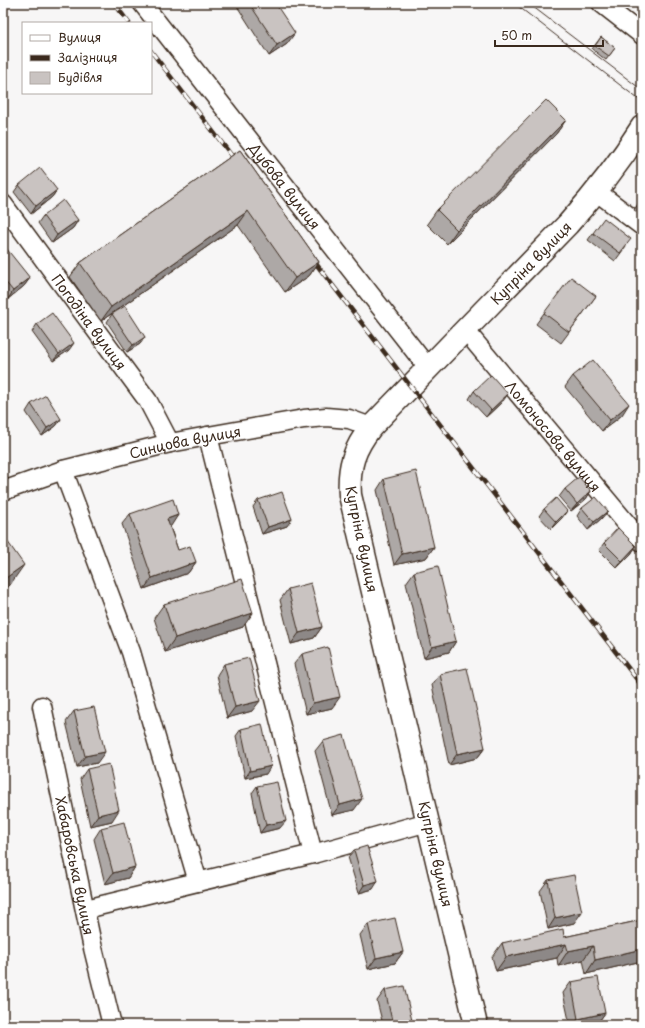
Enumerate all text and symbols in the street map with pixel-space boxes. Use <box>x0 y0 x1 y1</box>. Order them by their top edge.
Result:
legend <box>22 22 152 94</box>
scale bar <box>495 22 603 48</box>
text: 50 m <box>501 26 532 44</box>
text: Вулиця <box>58 28 101 46</box>
text: Залізниця <box>57 48 117 66</box>
text: Будівля <box>58 68 103 86</box>
street label: Дубова вулиця <box>244 137 326 234</box>
street label: Купріна вулиця <box>485 216 576 309</box>
street label: Погодіна вулиця <box>47 269 132 374</box>
street label: Ломоносова вулиця <box>501 376 606 496</box>
street label: Синцова вулиця <box>127 420 243 463</box>
street label: Купріна вулиця <box>340 484 384 594</box>
street label: Хабаровська вулиця <box>51 794 100 937</box>
street label: Купріна вулиця <box>414 799 458 909</box>

